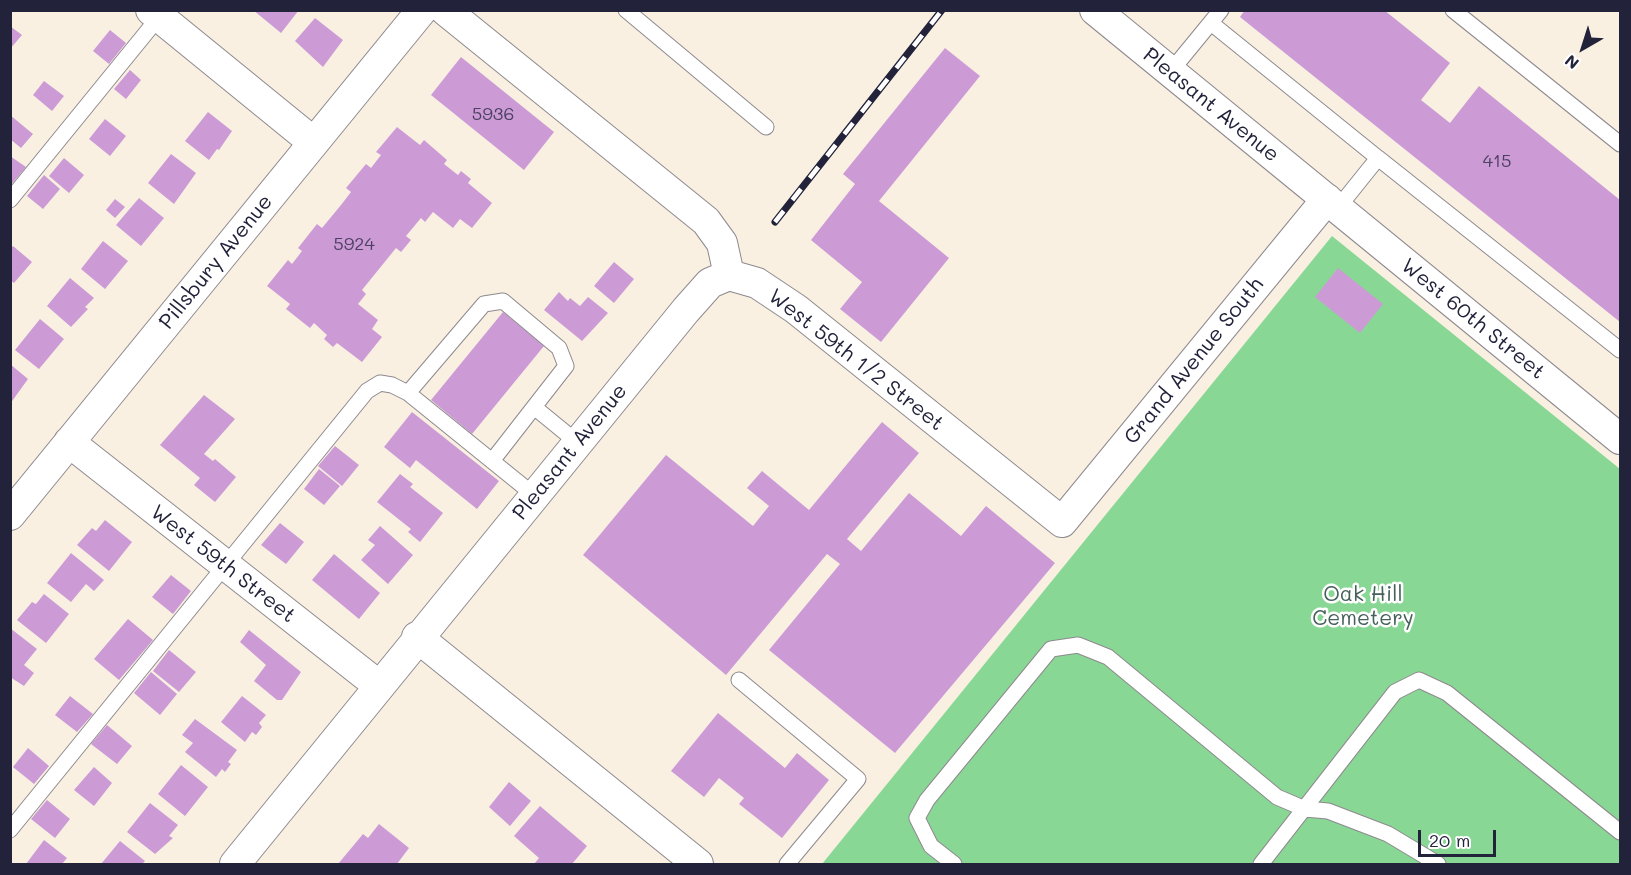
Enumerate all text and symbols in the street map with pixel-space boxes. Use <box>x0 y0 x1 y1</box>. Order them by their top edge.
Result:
north arrow <box>1553 18 1613 78</box>
street label: Pleasant Avenue <box>1138 42 1284 168</box>
text: N <box>1560 50 1583 74</box>
house number: 5936 <box>472 103 514 125</box>
house number: 415 <box>1482 150 1512 172</box>
street label: Pillsbury Avenue <box>154 190 278 334</box>
house number: 5924 <box>333 233 375 255</box>
street label: West 60th Street <box>1396 253 1550 385</box>
street label: Grand Avenue South <box>1119 273 1269 449</box>
street label: West 59th 1/2 Street <box>763 284 949 436</box>
street label: Pleasant Avenue <box>507 379 633 525</box>
street label: West 59th Street <box>146 500 300 628</box>
park label: Oak Hill Cemetery <box>1312 582 1414 632</box>
scale bar <box>1421 818 1499 856</box>
text: 20 m <box>1429 828 1470 852</box>

